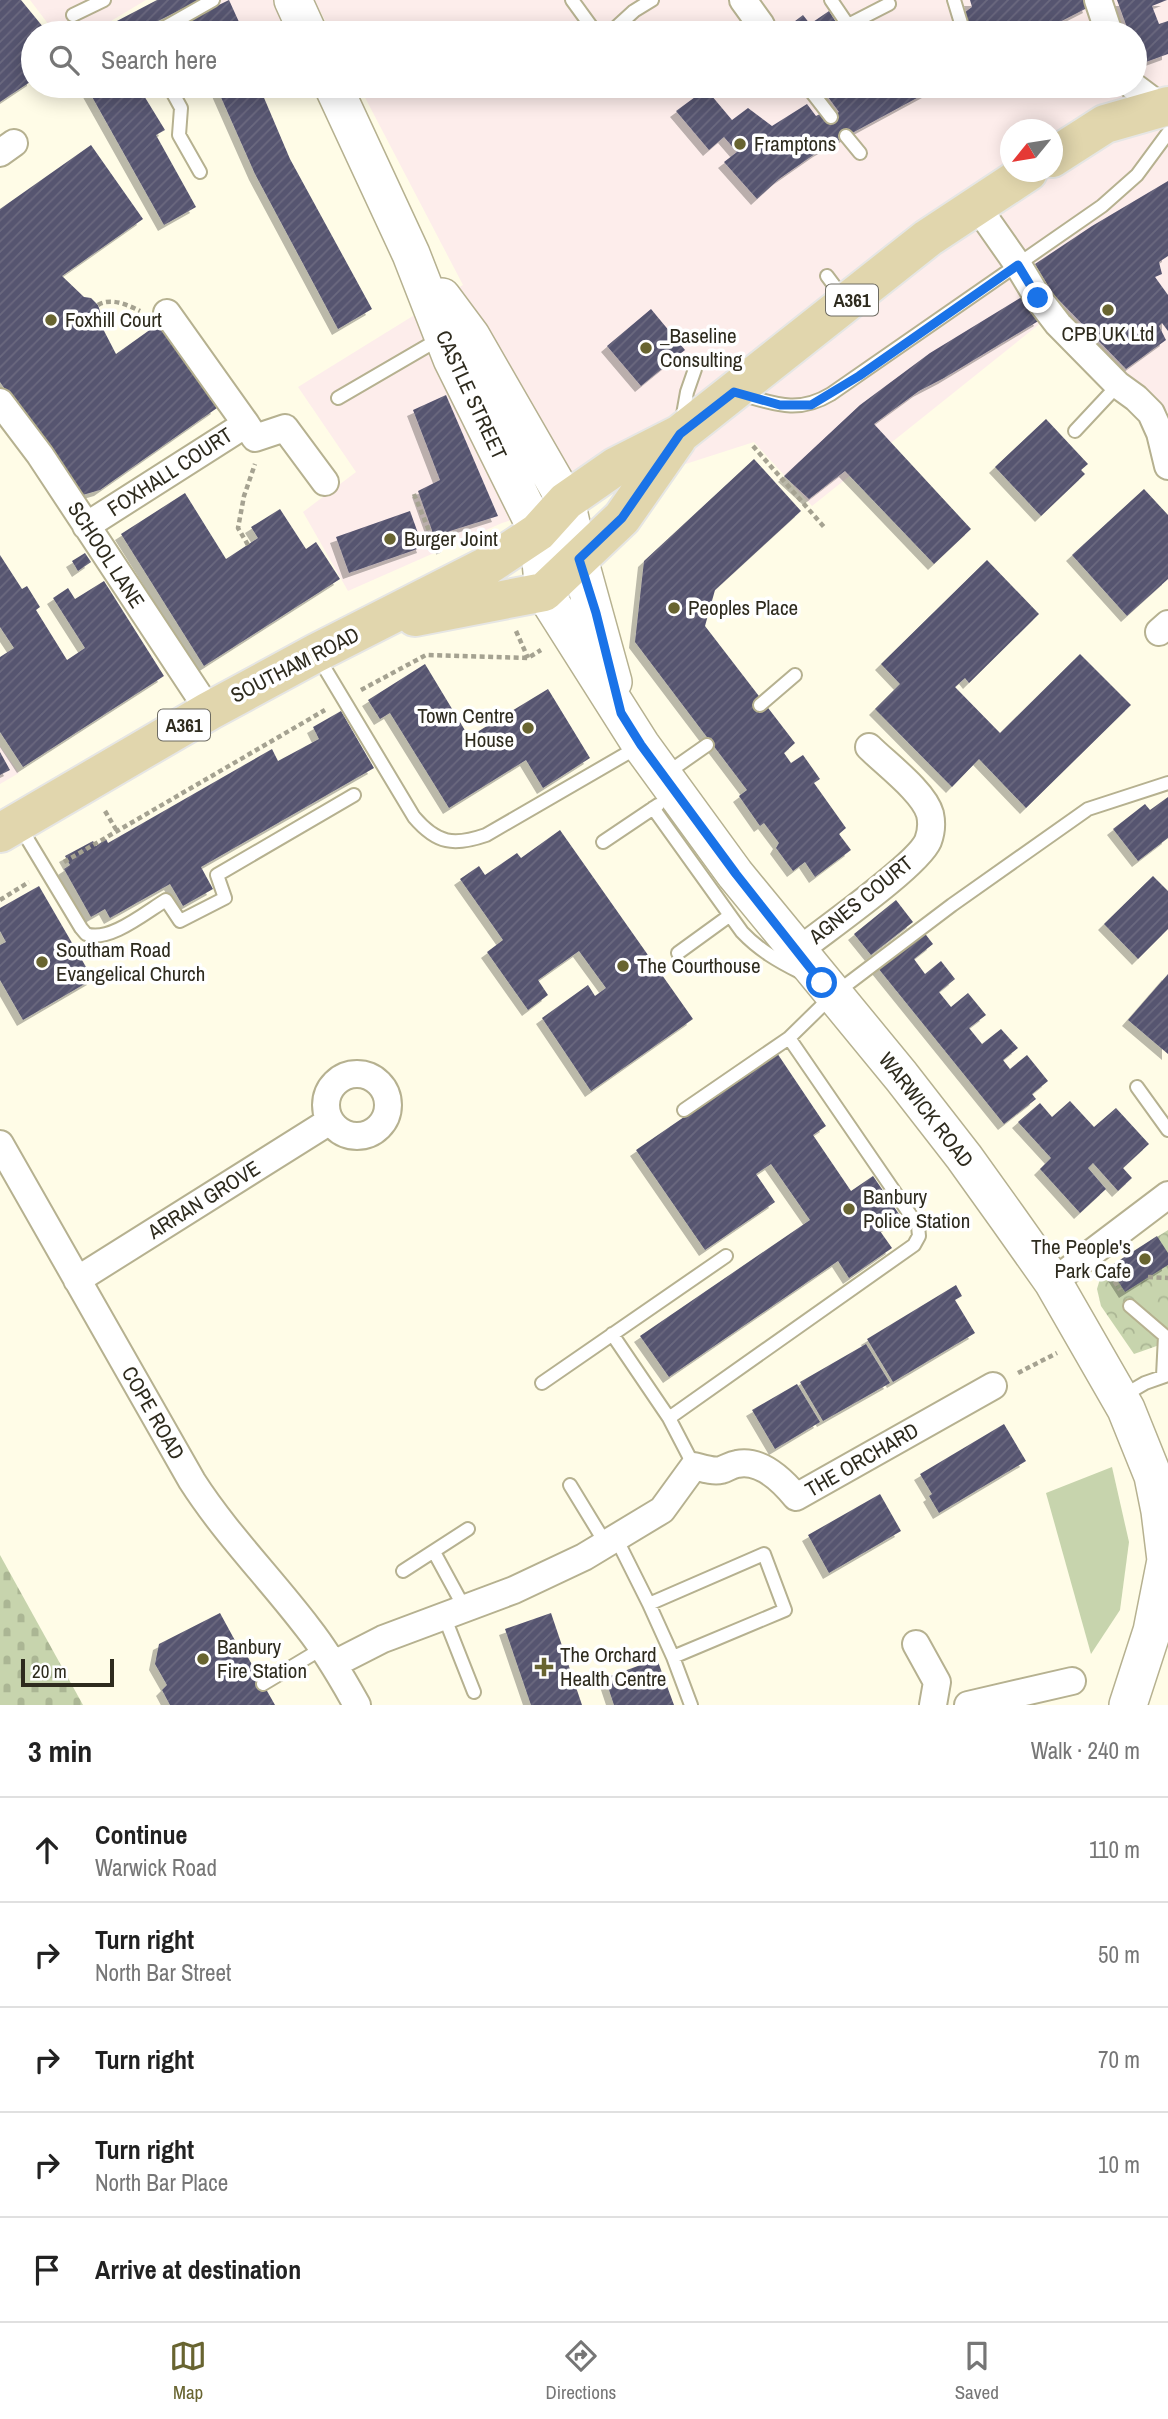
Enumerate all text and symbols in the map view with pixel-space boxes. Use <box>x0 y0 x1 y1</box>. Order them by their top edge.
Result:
search box <box>21 21 1147 98</box>
icon: search <box>45 41 83 79</box>
text: Search here <box>101 42 217 77</box>
north arrow <box>1000 119 1063 182</box>
place label: Framptons <box>754 129 836 158</box>
marker: Framptons <box>732 136 748 152</box>
route end <box>1022 282 1053 313</box>
road number: A361 <box>826 284 878 316</box>
marker: CPB UK Ltd <box>1100 302 1116 318</box>
place label: Foxhill Court <box>65 305 162 334</box>
marker: Foxhill Court <box>43 312 59 328</box>
place label: CPB UK Ltd <box>1062 319 1154 348</box>
place label: _Baseline Consulting <box>660 321 743 374</box>
street label: CASTLE STREET <box>429 325 514 465</box>
marker: _Baseline Consulting <box>638 340 654 356</box>
street label: FOXHALL COURT <box>102 420 238 523</box>
street label: SCHOOL LANE <box>61 496 152 614</box>
place label: Burger Joint <box>404 524 498 553</box>
marker: Burger Joint <box>382 531 398 547</box>
place label: Peoples Place <box>688 593 798 622</box>
marker: Peoples Place <box>666 600 682 616</box>
street label: SOUTHAM ROAD <box>226 620 364 709</box>
place label: Town Centre House <box>417 701 514 754</box>
road number: A361 <box>158 710 210 740</box>
marker: Town Centre House <box>520 720 536 736</box>
street label: AGNES COURT <box>802 848 919 951</box>
place label: Southam Road Evangelical Church <box>56 935 205 988</box>
place label: The Courthouse <box>637 951 760 980</box>
marker: Southam Road Evangelical Church <box>34 954 50 970</box>
marker: The Courthouse <box>615 958 631 974</box>
route start <box>806 967 837 998</box>
street label: WARWICK ROAD <box>872 1046 981 1173</box>
street label: ARRAN GROVE <box>141 1154 265 1246</box>
place label: Banbury Police Station <box>863 1182 970 1235</box>
marker: Banbury Police Station <box>841 1201 857 1217</box>
place label: The People's Park Cafe <box>1031 1232 1131 1285</box>
marker: The People's Park Cafe <box>1137 1251 1153 1267</box>
street label: COPE ROAD <box>115 1361 192 1465</box>
street label: THE ORCHARD <box>800 1415 924 1504</box>
place label: Banbury Fire Station <box>217 1632 307 1685</box>
place label: The Orchard Health Centre <box>560 1640 666 1693</box>
marker: Banbury Fire Station <box>195 1651 211 1667</box>
scale bar <box>21 1656 114 1688</box>
marker: The Orchard Health Centre <box>534 1657 554 1677</box>
text: 20 m <box>32 1658 67 1684</box>
text: 3 min <box>28 1731 92 1771</box>
text: Walk · 240 m <box>1031 1735 1140 1766</box>
text: Continue <box>95 1817 187 1852</box>
icon: ahead <box>28 1831 66 1869</box>
text: 110 m <box>1089 1834 1140 1865</box>
text: Warwick Road <box>95 1852 217 1883</box>
text: Turn right <box>95 1922 194 1957</box>
icon: right <box>28 1936 66 1974</box>
text: 50 m <box>1098 1939 1140 1970</box>
text: North Bar Street <box>95 1957 231 1988</box>
icon: right <box>28 2041 66 2079</box>
text: Turn right <box>95 2042 194 2077</box>
text: 70 m <box>1098 2044 1140 2075</box>
text: Turn right <box>95 2132 194 2167</box>
icon: right <box>28 2146 66 2184</box>
text: 10 m <box>1098 2149 1140 2180</box>
text: North Bar Place <box>95 2167 228 2198</box>
icon: arrive <box>28 2251 66 2289</box>
text: Arrive at destination <box>95 2252 301 2287</box>
tab: Map <box>169 2337 207 2405</box>
tab: Directions <box>545 2337 616 2405</box>
tab: Saved <box>955 2337 999 2405</box>

